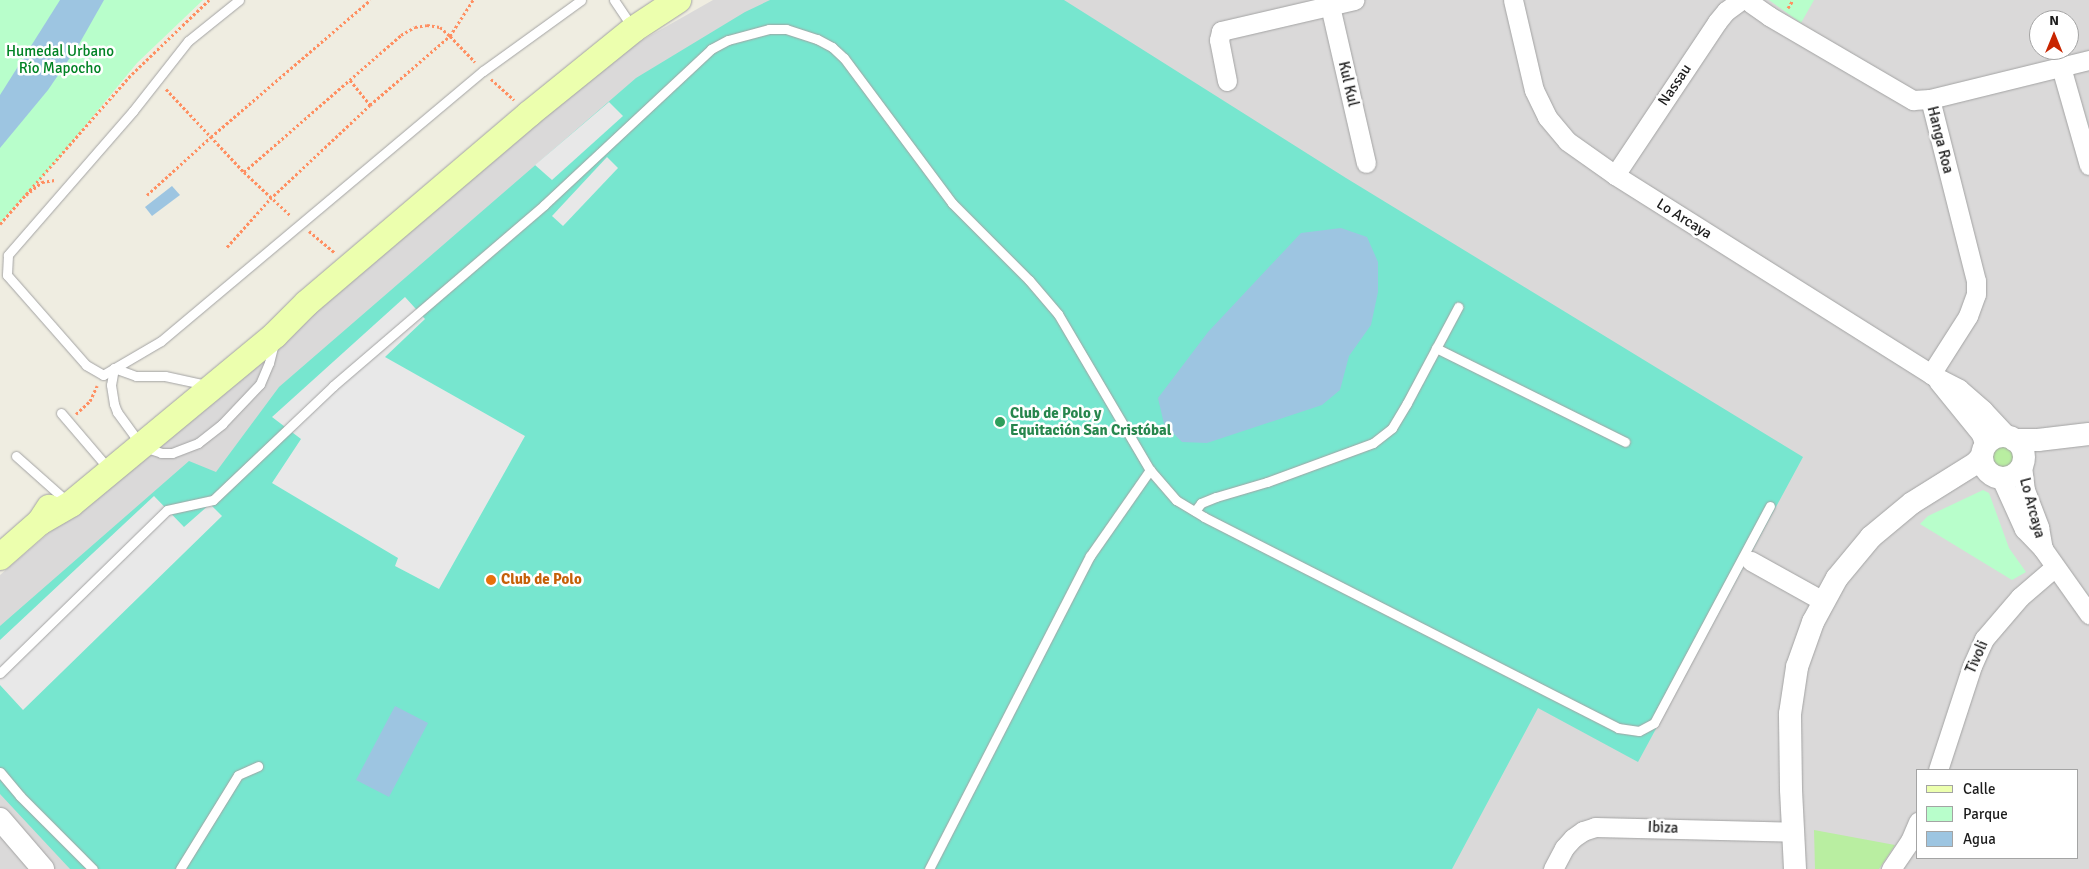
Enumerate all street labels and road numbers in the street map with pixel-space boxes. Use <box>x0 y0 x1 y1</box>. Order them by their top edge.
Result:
street label: Kul Kul <box>1334 60 1362 108</box>
street label: Nassau <box>1654 61 1696 109</box>
street label: Hanga Roa <box>1923 104 1957 176</box>
street label: Lo Arcaya <box>1653 195 1715 243</box>
street label: Lo Arcaya <box>2015 476 2049 540</box>
street label: Tivoli <box>1962 638 1992 676</box>
street label: Ibiza <box>1647 818 1679 838</box>

